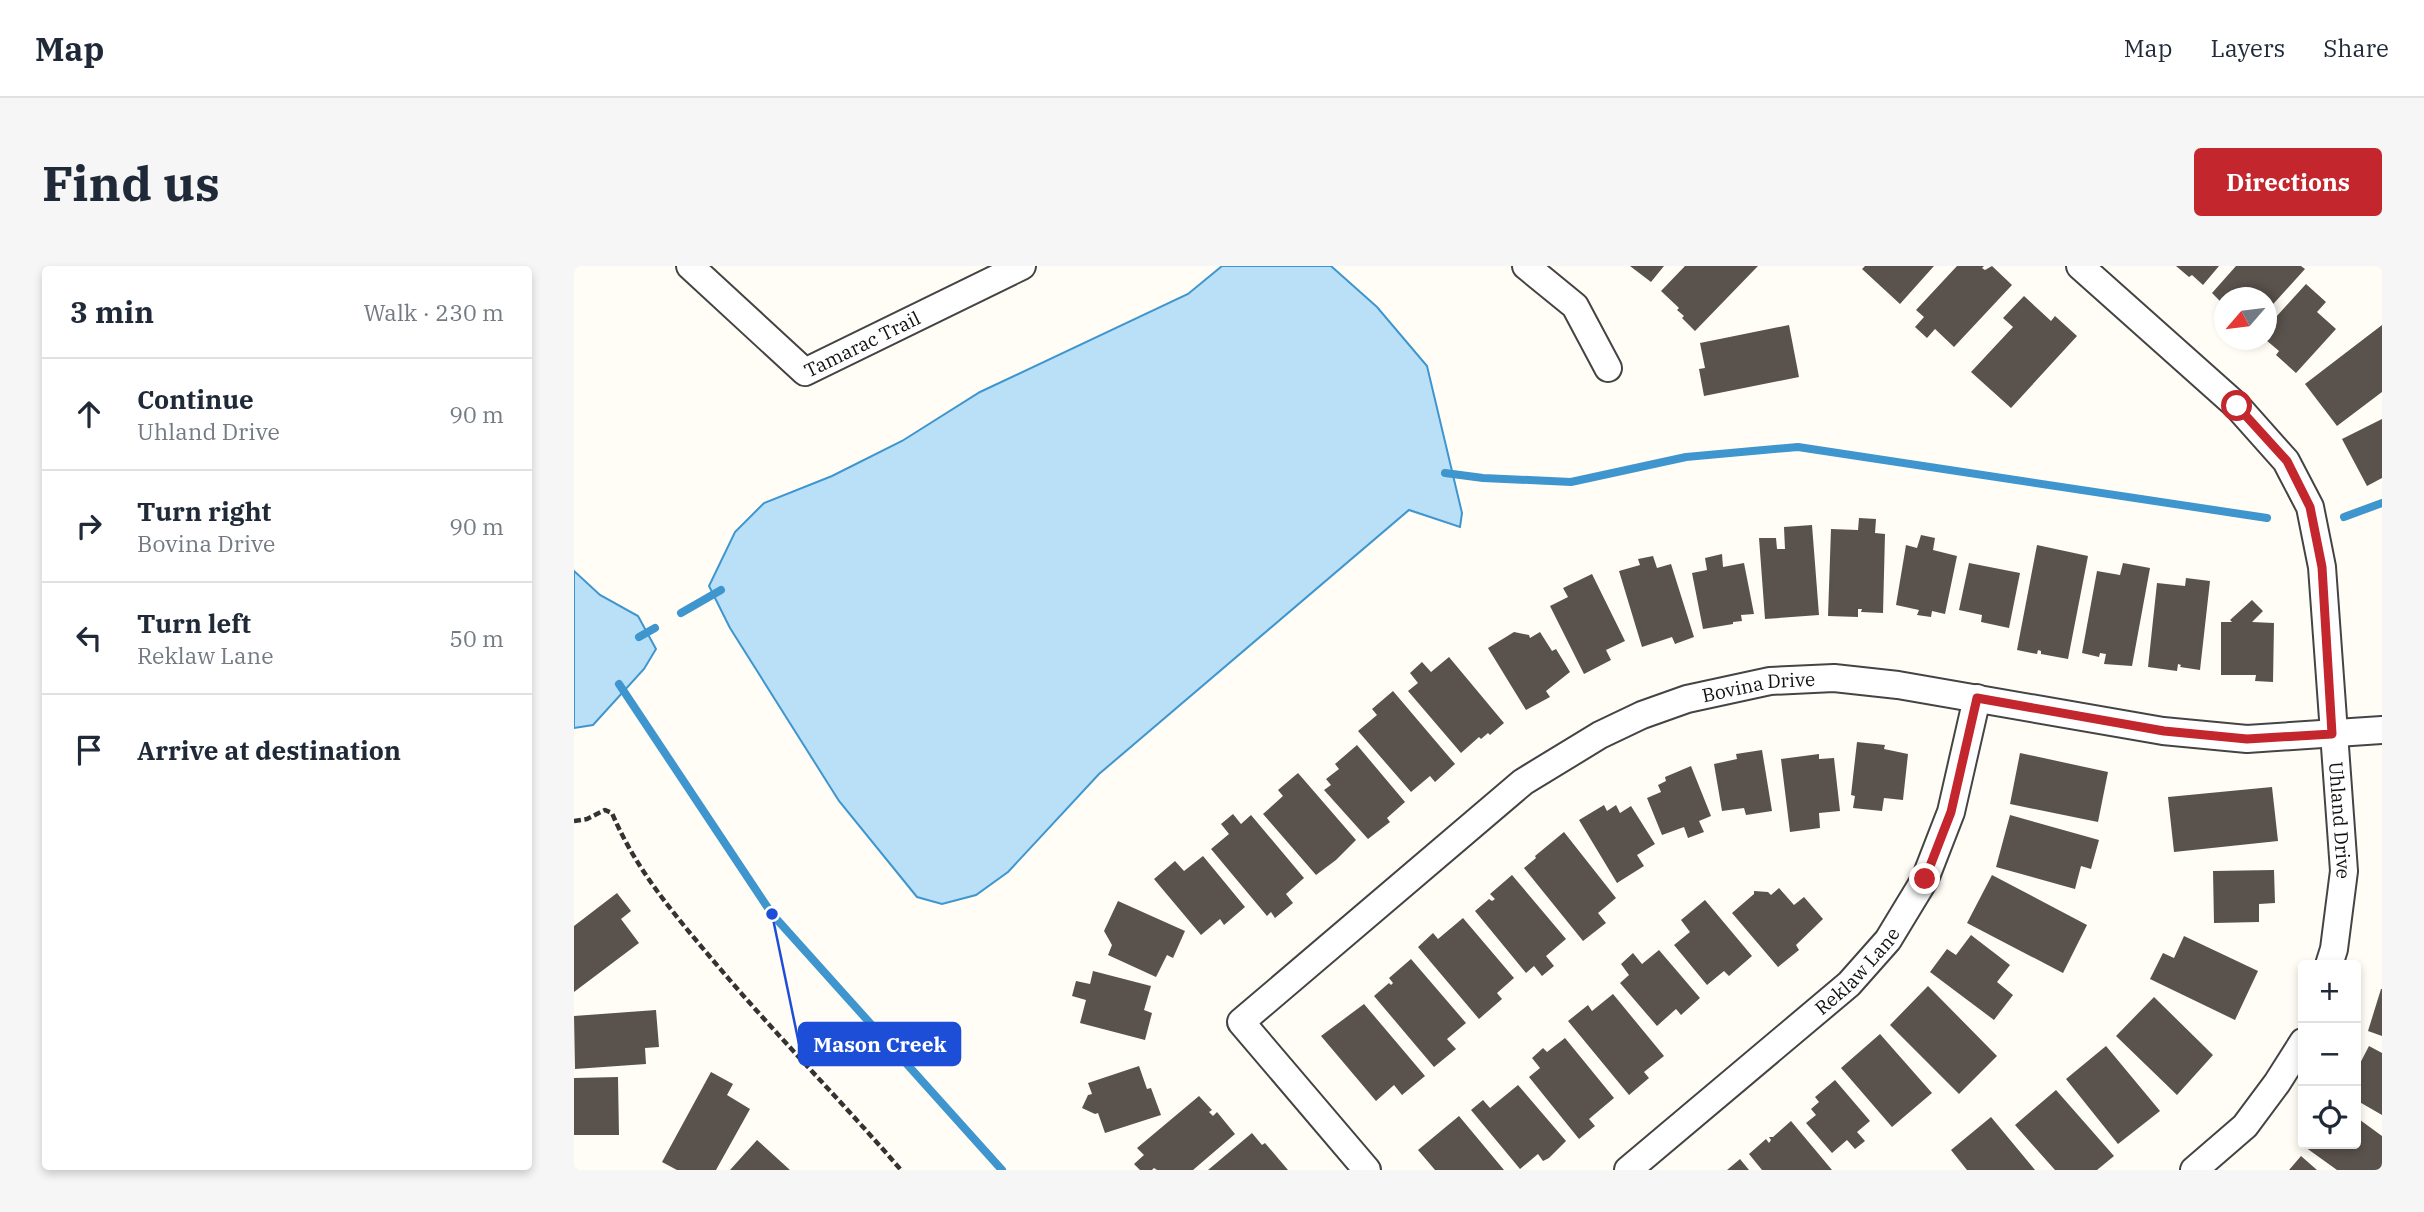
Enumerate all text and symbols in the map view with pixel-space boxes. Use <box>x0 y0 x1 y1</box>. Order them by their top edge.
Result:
text: Map <box>35 27 104 70</box>
text: Map <box>2124 32 2172 64</box>
text: Layers <box>2210 32 2285 64</box>
text: Share <box>2323 32 2389 64</box>
button: Directions <box>2194 148 2382 216</box>
text: Find us <box>42 151 220 214</box>
north arrow <box>2214 287 2277 350</box>
text: 3 min <box>70 292 154 331</box>
text: Walk · 230 m <box>363 297 504 327</box>
street label: Tamarac Trail <box>800 305 924 383</box>
text: Continue <box>137 382 254 416</box>
route start <box>2221 390 2252 421</box>
icon: ahead <box>70 395 108 433</box>
text: 90 m <box>449 399 504 429</box>
text: Uhland Drive <box>137 416 280 446</box>
text: Turn right <box>137 494 271 528</box>
icon: right <box>70 507 108 545</box>
text: 90 m <box>449 511 504 541</box>
text: Bovina Drive <box>137 528 275 558</box>
text: Turn left <box>137 606 251 640</box>
icon: left <box>70 619 108 657</box>
text: 50 m <box>449 623 504 653</box>
text: Reklaw Lane <box>137 640 274 670</box>
street label: Bovina Drive <box>1700 667 1816 707</box>
icon: arrive <box>70 731 108 769</box>
text: Arrive at destination <box>137 733 401 767</box>
street label: Uhland Drive <box>2324 761 2356 881</box>
route end <box>1909 863 1940 894</box>
street label: Reklaw Lane <box>1810 923 1905 1020</box>
map controls <box>2298 960 2361 1149</box>
button: + <box>2298 960 2361 1023</box>
callout: Mason Creek <box>799 1023 960 1065</box>
button: − <box>2298 1023 2361 1086</box>
text: Mason Creek <box>813 1030 947 1058</box>
button: locate <box>2298 1086 2361 1149</box>

